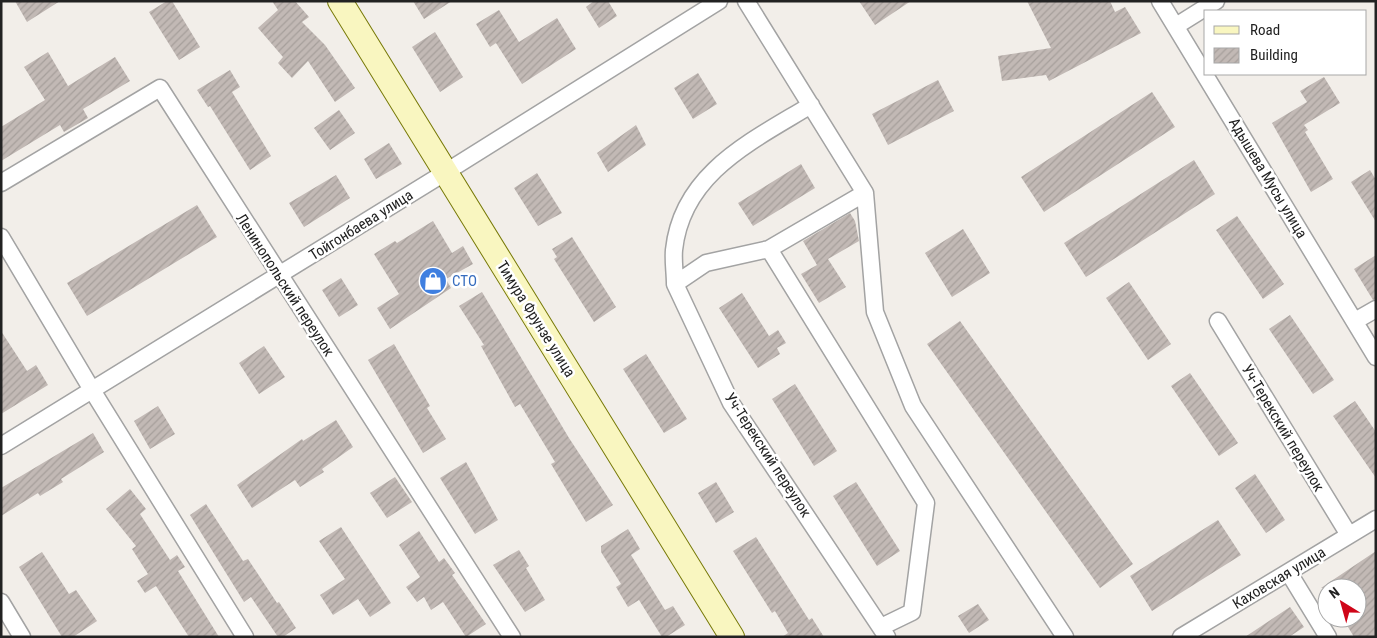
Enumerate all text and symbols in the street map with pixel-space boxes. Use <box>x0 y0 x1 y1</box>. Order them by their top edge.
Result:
legend <box>1204 10 1367 75</box>
text: Road <box>1250 21 1280 39</box>
text: Building <box>1250 46 1298 64</box>
street label: Адышева Мусы улица <box>1225 115 1311 241</box>
street label: Тойгонбаева улица <box>306 186 416 264</box>
street label: Ленинопольский переулок <box>232 210 338 360</box>
street label: Тимура Фрунзе улица <box>493 258 579 380</box>
shop icon: СТО <box>418 266 448 296</box>
place label: СТО <box>452 272 477 290</box>
street label: Уч-Терекский переулок <box>1238 361 1328 495</box>
street label: Уч-Терекский переулок <box>721 389 815 521</box>
street label: Каховская улица <box>1229 543 1329 613</box>
north arrow <box>1317 578 1367 628</box>
text: N <box>1326 584 1342 602</box>

